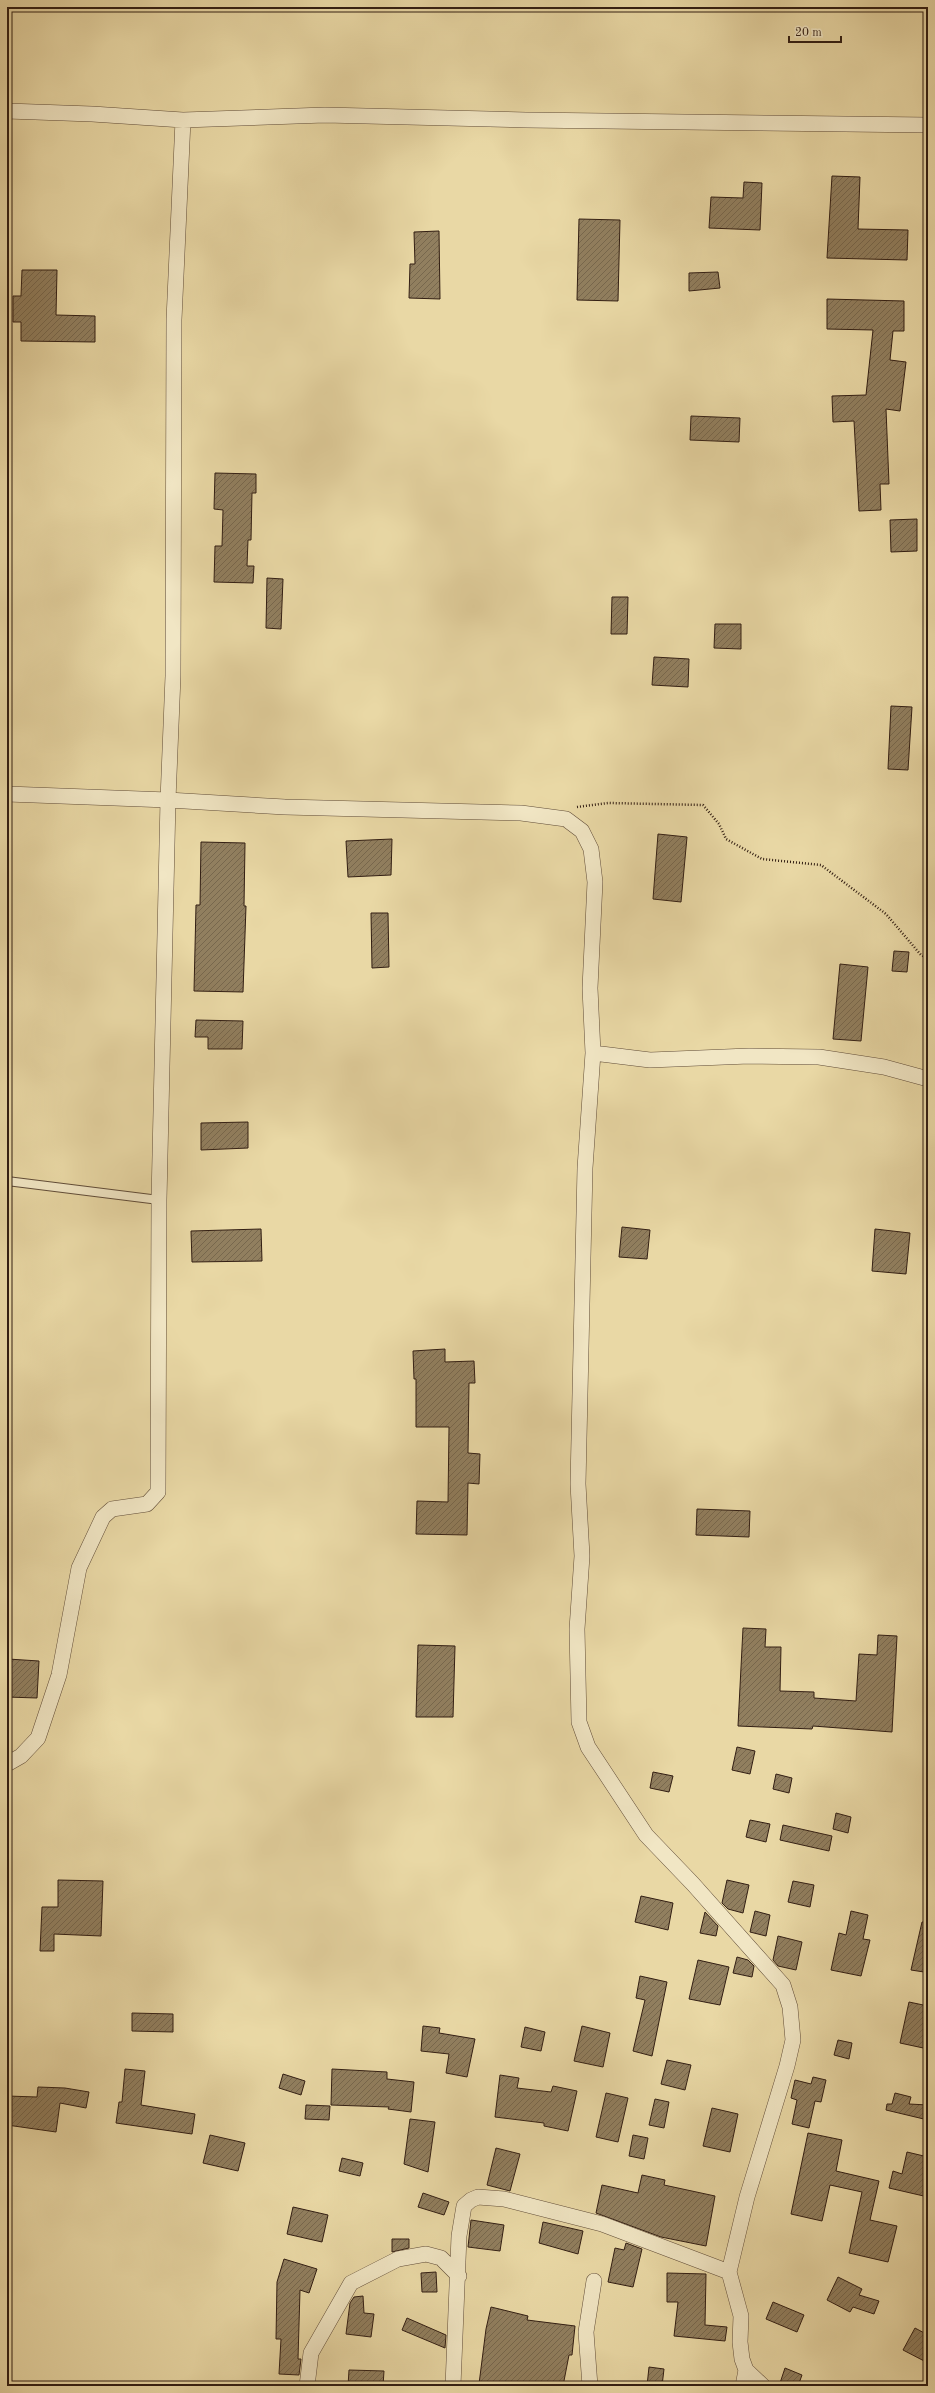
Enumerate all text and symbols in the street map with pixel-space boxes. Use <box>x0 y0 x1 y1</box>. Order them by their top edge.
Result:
scale bar <box>789 18 841 44</box>
text: 20 m <box>795 27 822 39</box>

